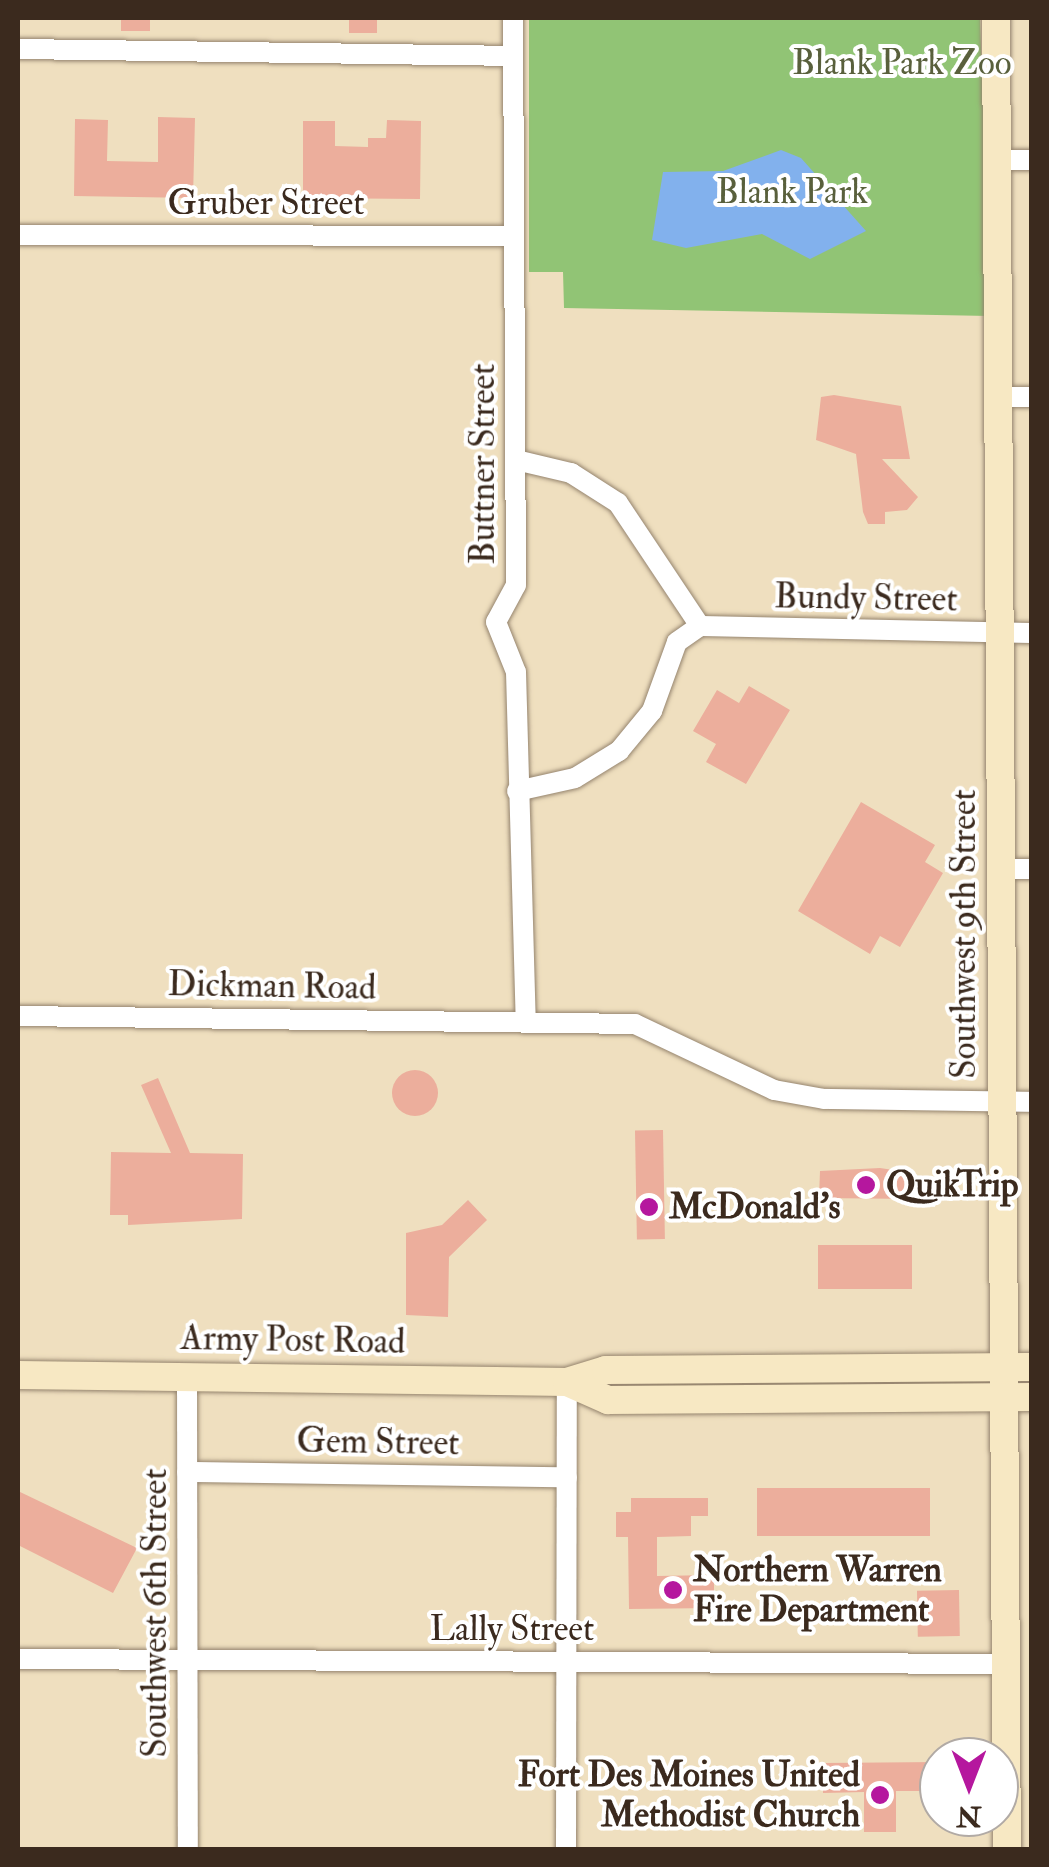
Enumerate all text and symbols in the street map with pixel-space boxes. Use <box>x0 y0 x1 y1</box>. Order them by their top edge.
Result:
park label: Blank Park Zoo <box>792 42 1012 84</box>
park label: Blank Park <box>716 171 868 213</box>
street label: Gruber Street <box>167 182 365 224</box>
street label: Buttner Street <box>462 363 504 565</box>
street label: Bundy Street <box>774 575 958 621</box>
street label: Southwest 9th Street <box>943 789 985 1079</box>
street label: Dickman Road <box>167 963 377 1009</box>
place label: QuikTrip <box>886 1164 1018 1206</box>
marker: QuikTrip <box>855 1174 877 1196</box>
place label: McDonald's <box>669 1186 840 1228</box>
marker: McDonald's <box>638 1196 660 1218</box>
street label: Army Post Road <box>180 1317 406 1363</box>
street label: Gem Street <box>296 1420 460 1464</box>
street label: Southwest 6th Street <box>134 1468 176 1758</box>
place label: Northern Warren Fire Department <box>693 1549 942 1631</box>
marker: Northern Warren Fire Department <box>662 1579 684 1601</box>
street label: Lally Street <box>430 1608 594 1650</box>
north arrow <box>919 1737 1019 1837</box>
place label: Fort Des Moines United Methodist Church <box>518 1754 860 1836</box>
marker: Fort Des Moines United Methodist Church <box>869 1784 891 1806</box>
text: N <box>956 1798 982 1833</box>

